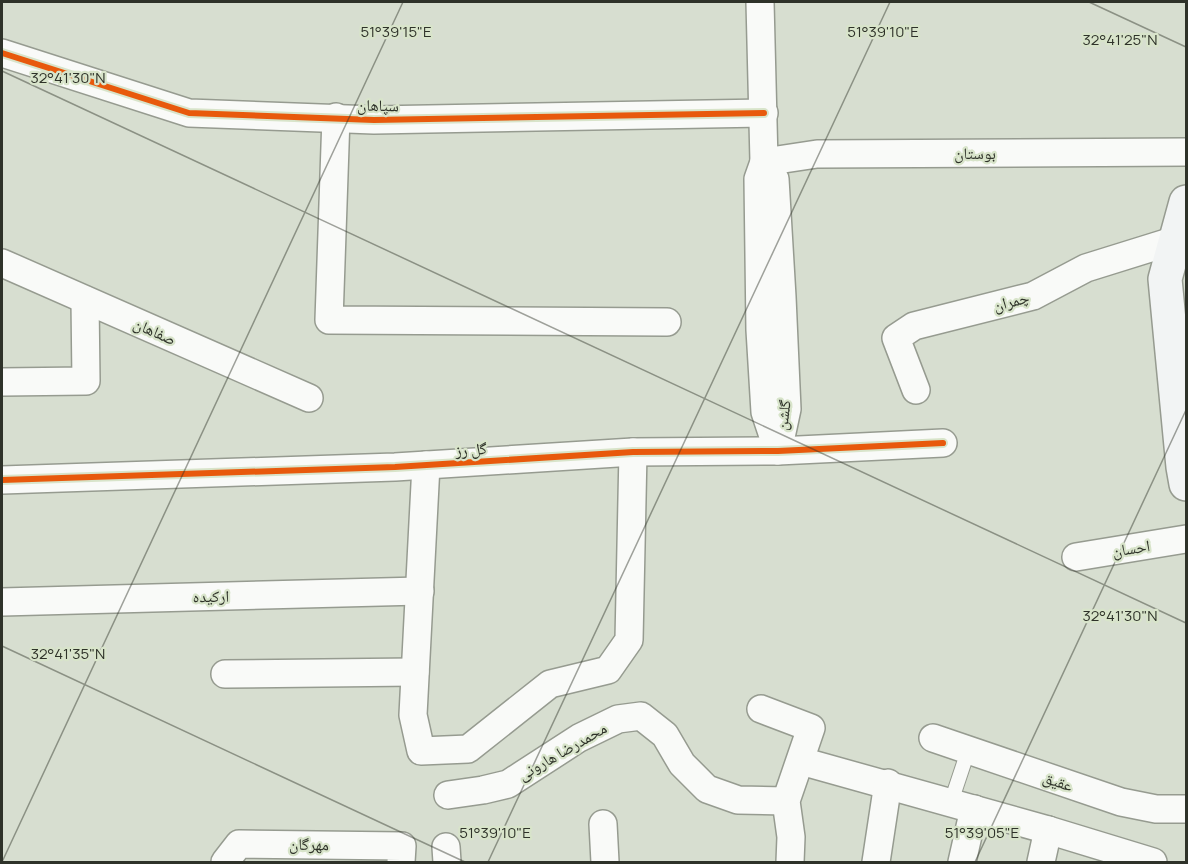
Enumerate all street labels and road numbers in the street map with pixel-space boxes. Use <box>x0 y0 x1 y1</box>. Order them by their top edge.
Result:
street label: سپاهان <box>357 94 399 116</box>
street label: بوستان <box>954 142 996 164</box>
street label: چمران <box>991 286 1031 316</box>
street label: صفاهان <box>130 312 180 350</box>
street label: گلشن <box>770 398 796 431</box>
street label: گل رز <box>453 437 488 461</box>
street label: احسان <box>1110 534 1152 562</box>
street label: ارکیده <box>193 585 229 607</box>
street label: محمدرضا هارونی <box>513 717 611 785</box>
street label: عقیق <box>1040 766 1076 796</box>
street label: مهرگان <box>289 833 329 855</box>

